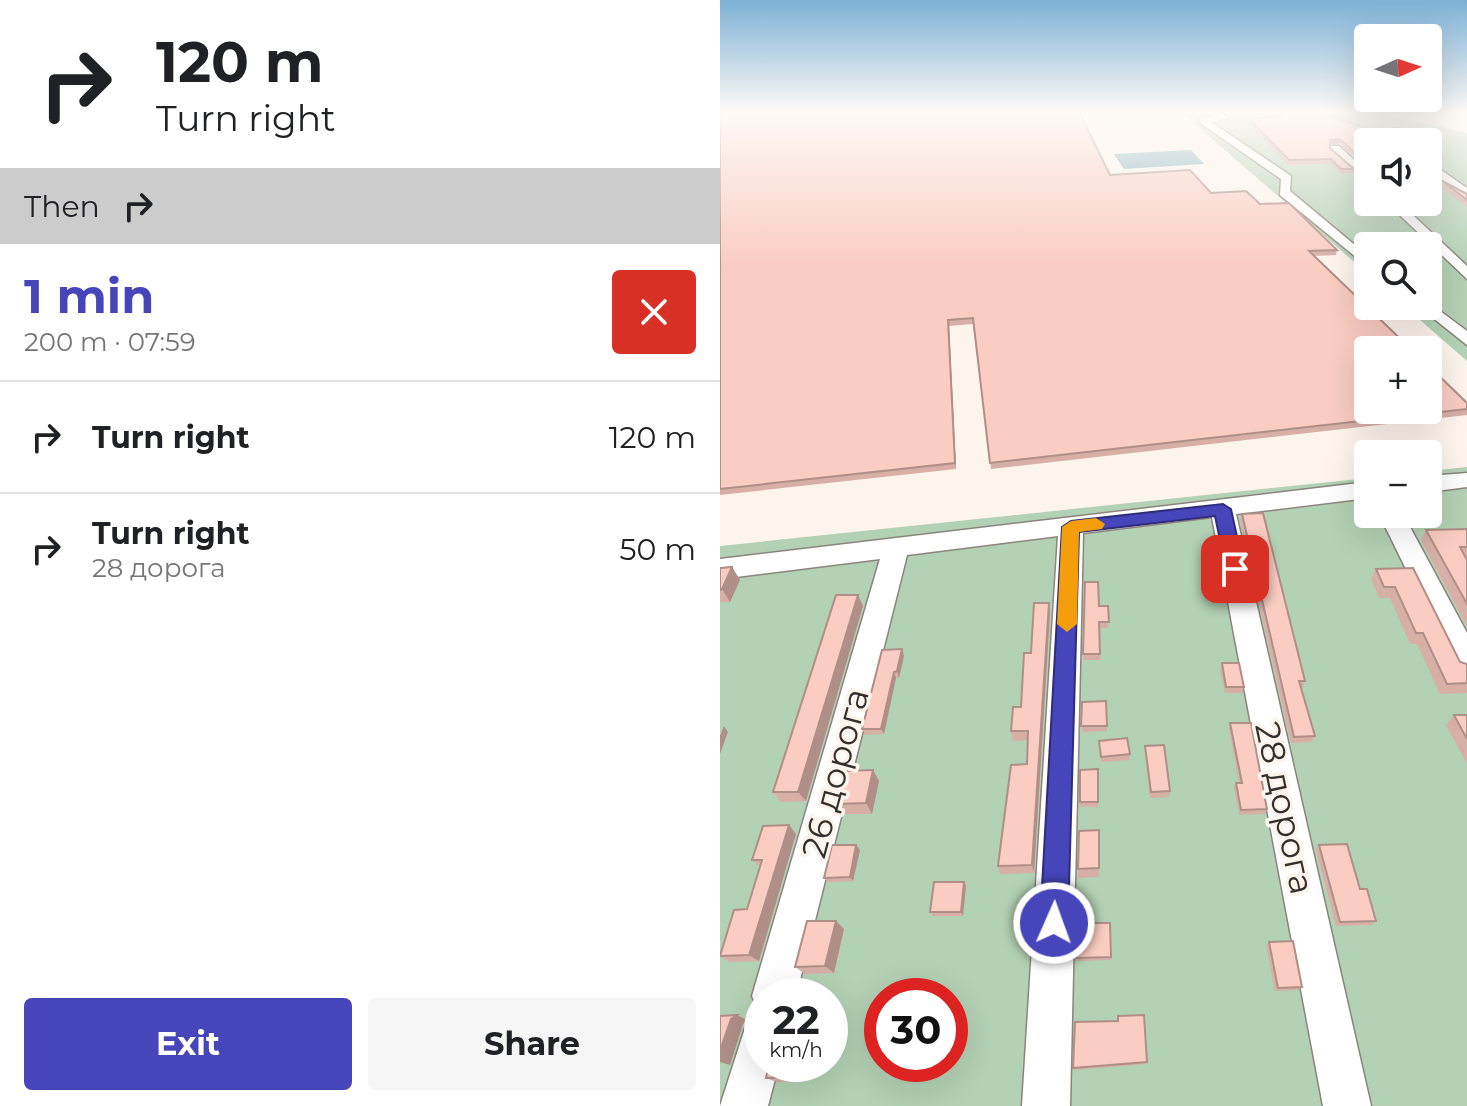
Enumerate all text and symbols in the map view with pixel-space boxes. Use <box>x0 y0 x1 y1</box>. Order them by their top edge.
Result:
north arrow <box>1354 24 1442 112</box>
map controls <box>1354 24 1442 528</box>
text: 120 m <box>156 28 324 96</box>
icon: right <box>24 32 128 136</box>
text: Turn right <box>156 96 336 140</box>
button: sound <box>1354 128 1442 216</box>
icon: right <box>116 184 160 228</box>
text: Then <box>24 188 100 225</box>
button: search <box>1354 232 1442 320</box>
text: 1 min <box>24 267 154 325</box>
button: close <box>612 270 696 354</box>
text: 200 m · 07:59 <box>24 326 196 358</box>
button: + <box>1354 336 1442 424</box>
icon: right <box>24 415 68 459</box>
text: Turn right <box>92 419 249 456</box>
text: 120 m <box>609 419 696 456</box>
button: − <box>1354 440 1442 528</box>
text: Turn right <box>92 515 249 552</box>
icon: right <box>24 527 68 571</box>
text: 50 m <box>619 531 696 568</box>
pin <box>1201 535 1269 603</box>
icon: arrive <box>1213 547 1257 591</box>
text: 28 дорога <box>92 552 226 584</box>
street label: 26 дорога <box>792 684 878 862</box>
street label: 28 дорога <box>1246 718 1324 898</box>
position arrow <box>1012 881 1096 965</box>
speed limit sign: 30 <box>864 978 968 1082</box>
text: 22 <box>772 995 820 1044</box>
button: Exit <box>24 998 352 1090</box>
button: Share <box>368 998 696 1090</box>
text: km/h <box>769 1038 823 1062</box>

